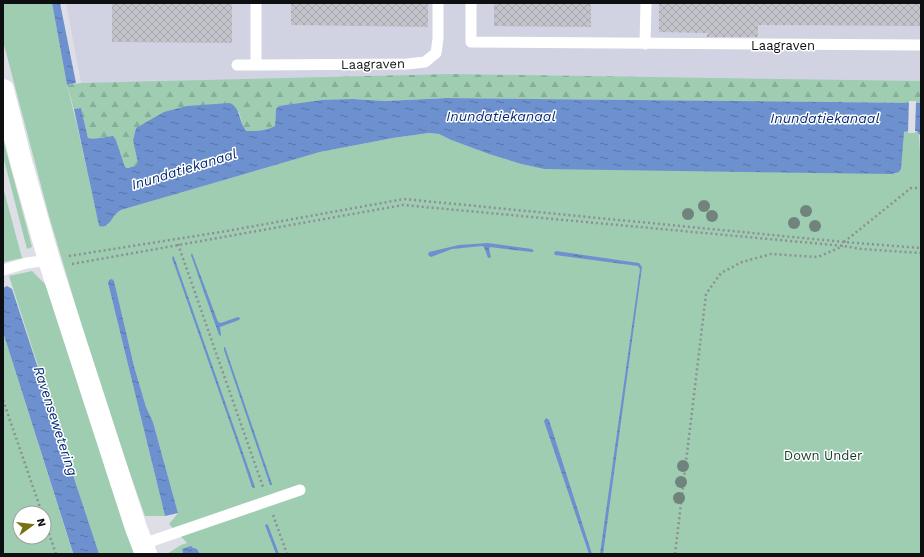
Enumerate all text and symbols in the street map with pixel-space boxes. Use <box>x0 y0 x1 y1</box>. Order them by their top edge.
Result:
street label: Laagraven <box>751 38 815 53</box>
street label: Laagraven <box>341 56 405 72</box>
water label: Inundatiekanaal <box>446 108 556 124</box>
water label: Inundatiekanaal <box>770 110 880 126</box>
water label: Inundatiekanaal <box>129 145 239 193</box>
water label: Ravensewetering <box>31 364 81 478</box>
park label: Down Under <box>784 448 862 463</box>
north arrow <box>12 505 52 545</box>
text: N <box>34 517 49 528</box>

